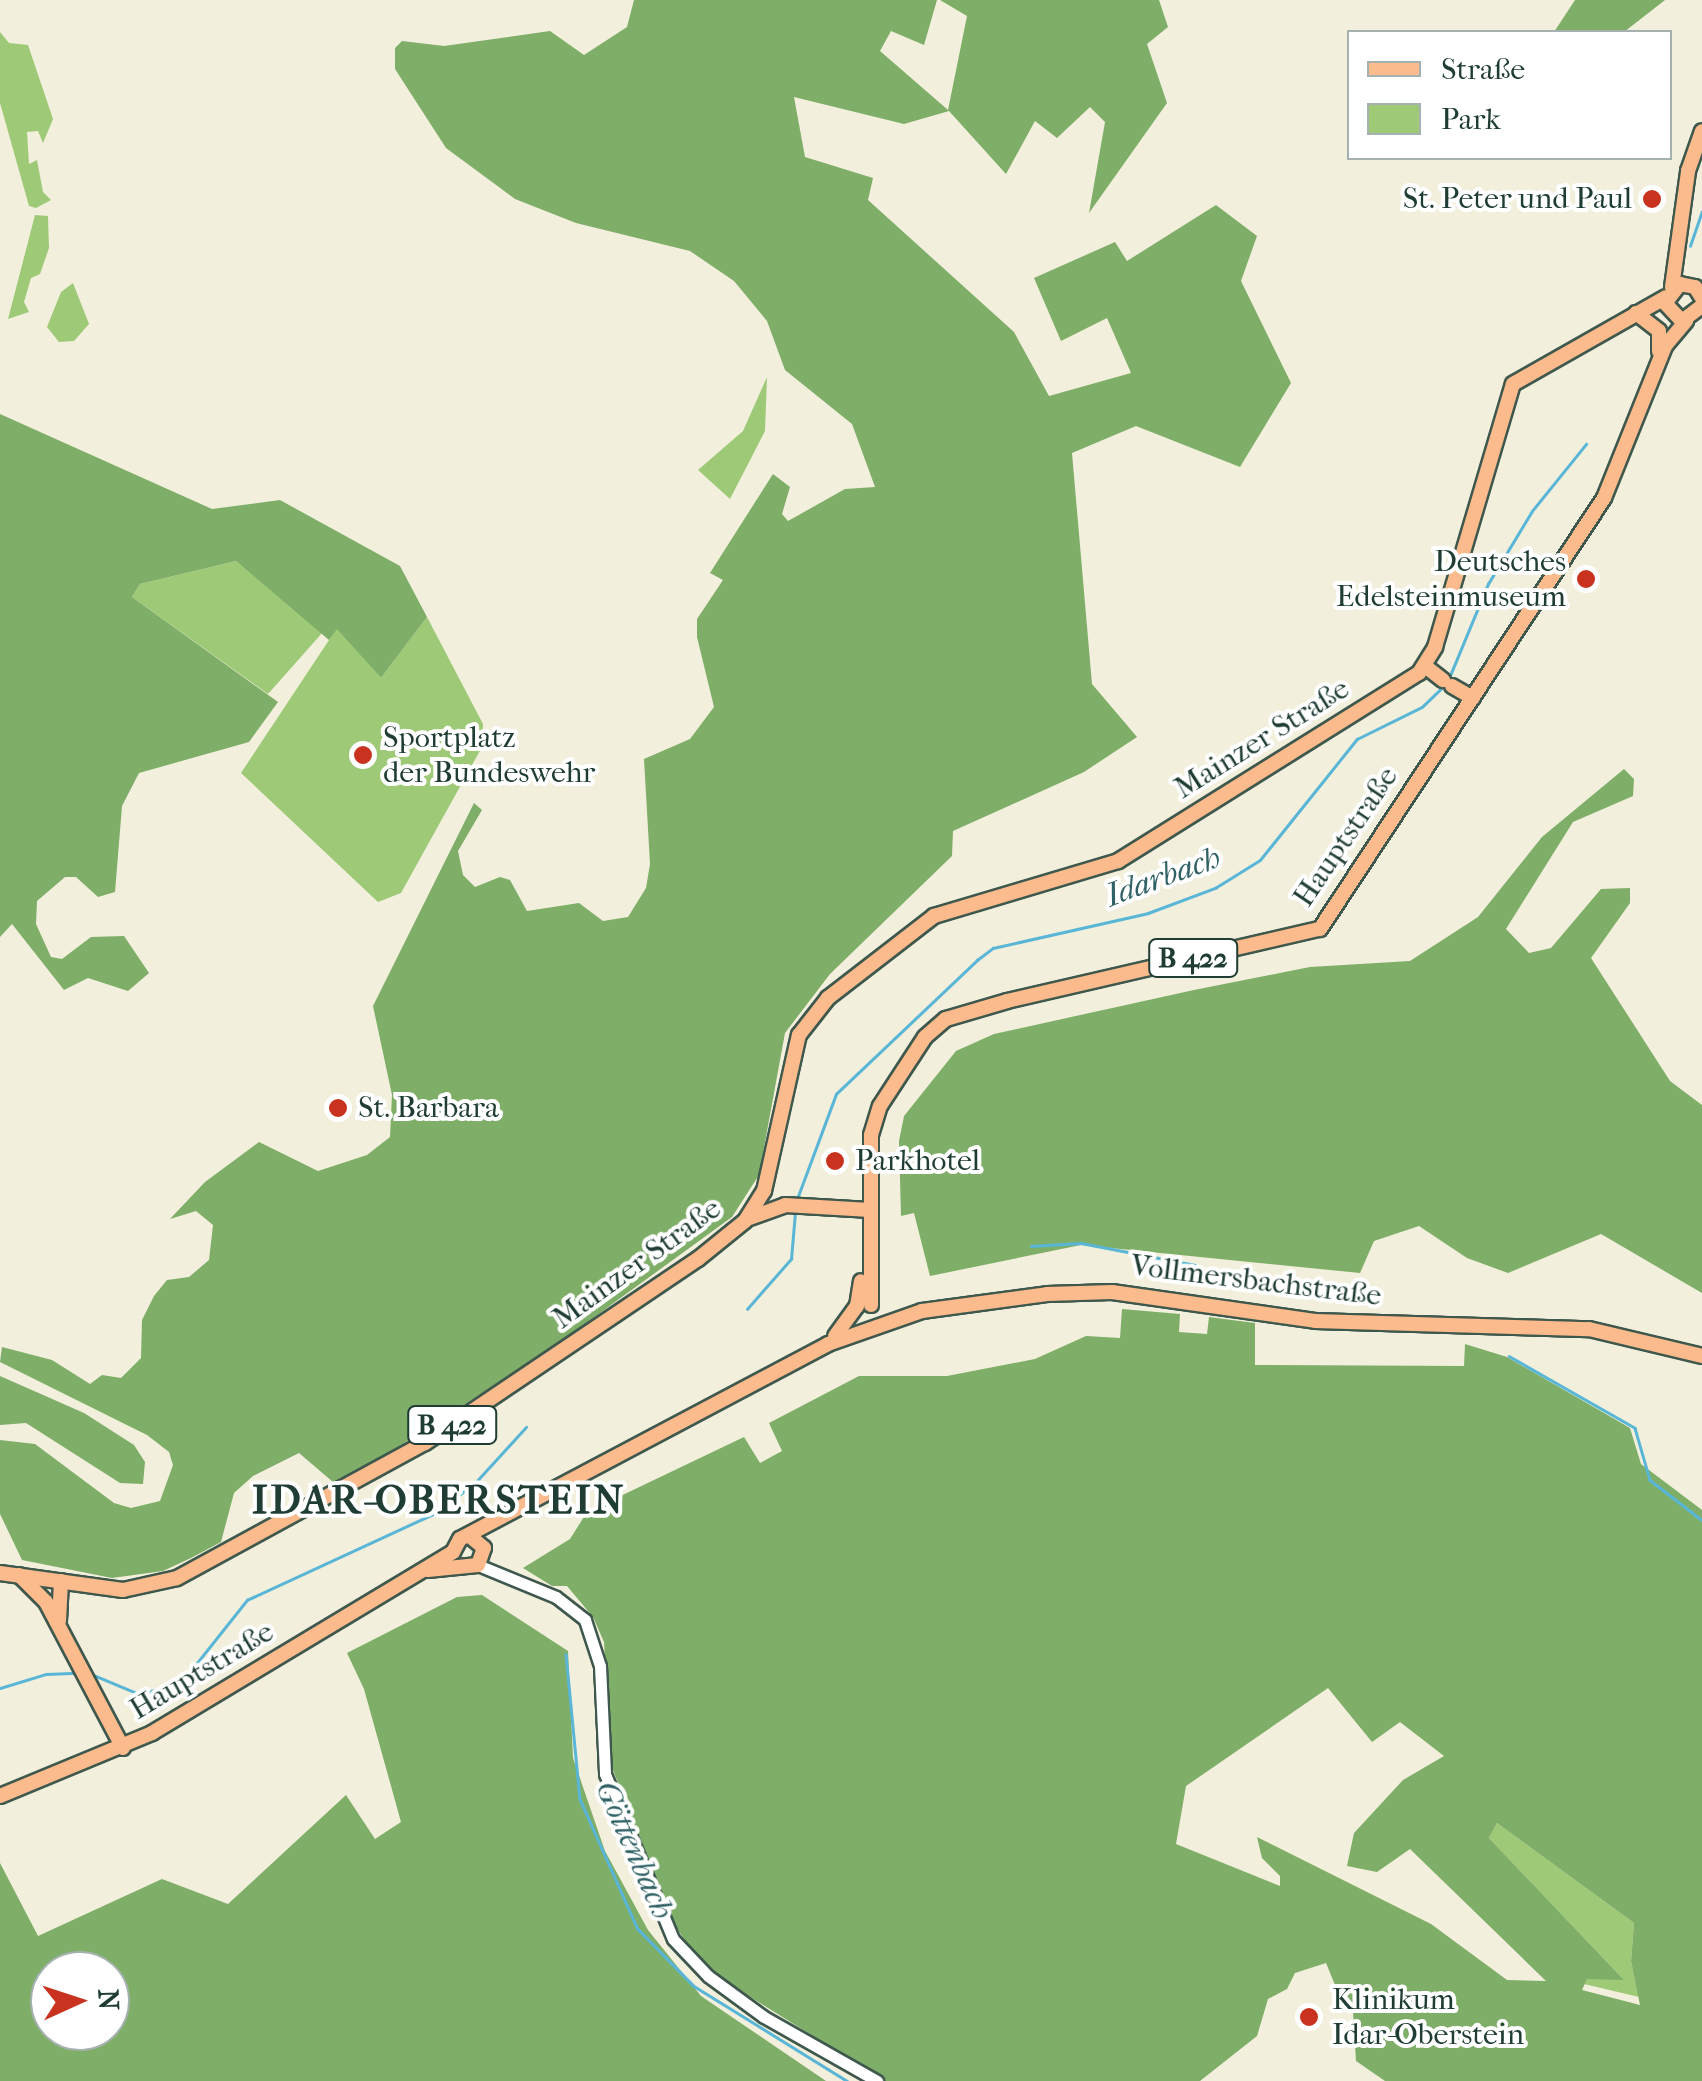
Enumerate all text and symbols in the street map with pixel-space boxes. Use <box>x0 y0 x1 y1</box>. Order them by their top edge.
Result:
legend <box>1347 30 1672 160</box>
text: Straße <box>1441 52 1525 87</box>
text: Park <box>1441 102 1501 137</box>
place label: St. Peter und Paul <box>1403 181 1632 217</box>
marker: St. Peter und Paul <box>1641 188 1663 210</box>
place label: Deutsches Edelsteinmuseum <box>1336 544 1566 614</box>
marker: Deutsches Edelsteinmuseum <box>1575 568 1597 590</box>
street label: Mainzer Straße <box>1168 671 1356 807</box>
place label: Sportplatz der Bundeswehr <box>383 720 595 790</box>
marker: Sportplatz der Bundeswehr <box>352 744 374 766</box>
street label: Hauptstraße <box>1286 760 1406 914</box>
water label: Idarbach <box>1100 839 1226 915</box>
road number: B 422 <box>1148 935 1238 981</box>
place label: St. Barbara <box>358 1090 499 1126</box>
marker: St. Barbara <box>327 1097 349 1119</box>
place label: Parkhotel <box>855 1143 980 1179</box>
marker: Parkhotel <box>824 1150 846 1172</box>
street label: Mainzer Straße <box>546 1191 728 1337</box>
street label: Vollmersbachstraße <box>1129 1248 1383 1314</box>
road number: B 422 <box>407 1402 497 1448</box>
district label: IDAR-OBERSTEIN <box>252 1476 626 1524</box>
street label: Hauptstraße <box>124 1614 280 1728</box>
water label: Göttenbach <box>586 1775 682 1925</box>
north arrow <box>30 1951 130 2051</box>
place label: Klinikum Idar-Oberstein <box>1332 1982 1524 2052</box>
text: N <box>91 1988 125 2011</box>
marker: Klinikum Idar-Oberstein <box>1296 2004 1322 2030</box>

